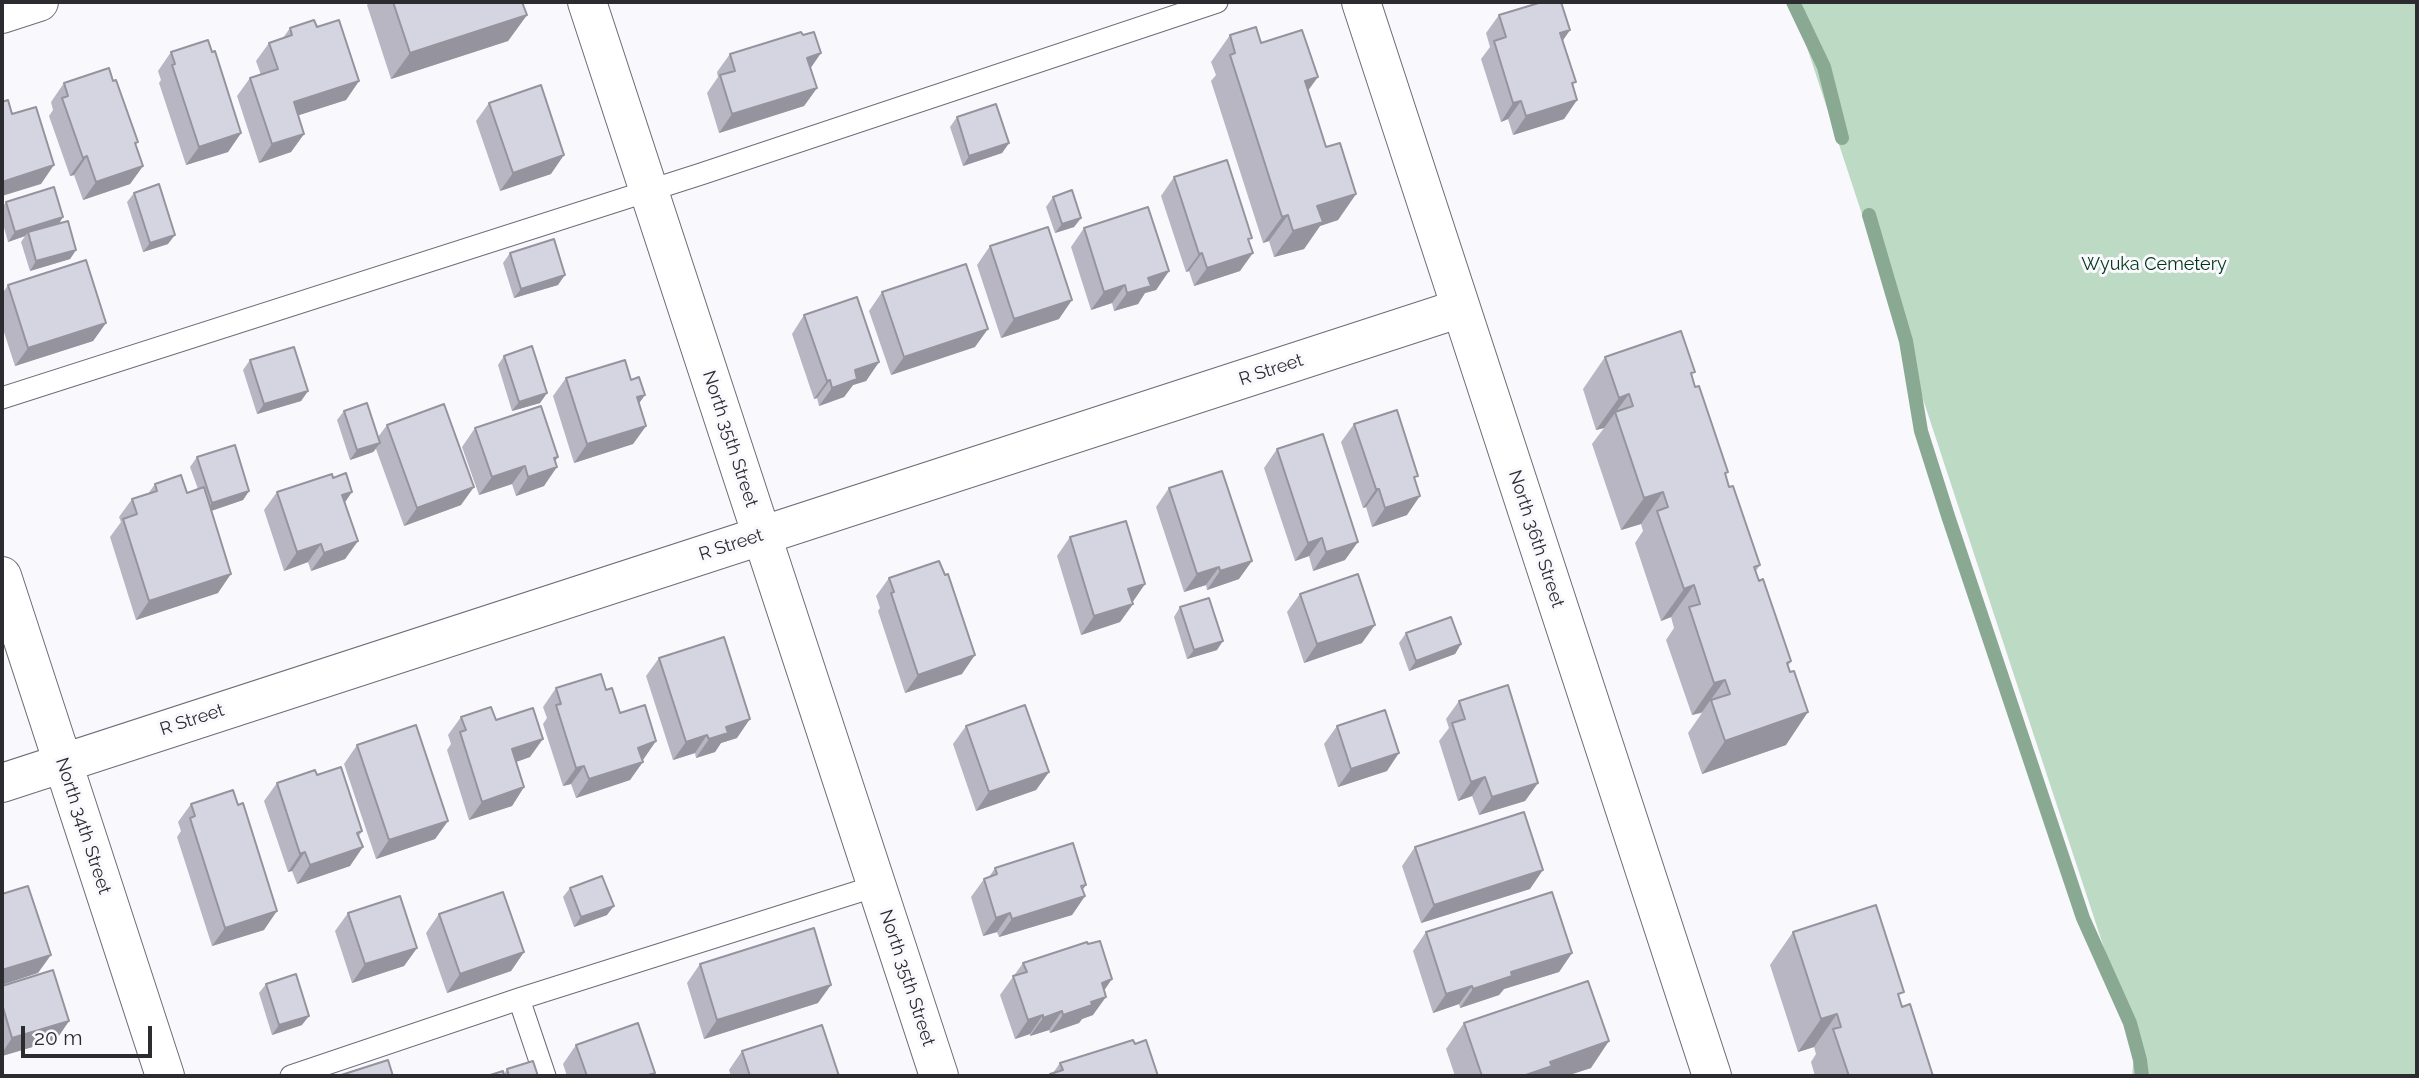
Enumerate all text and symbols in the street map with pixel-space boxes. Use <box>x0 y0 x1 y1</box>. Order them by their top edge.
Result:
park label: Wyuka Cemetery <box>2081 254 2227 276</box>
street label: R Street <box>1236 349 1306 391</box>
street label: North 35th Street <box>698 368 762 510</box>
street label: North 36th Street <box>1504 467 1568 611</box>
street label: R Street <box>696 524 766 566</box>
street label: R Street <box>157 699 227 741</box>
street label: North 34th Street <box>51 755 115 897</box>
street label: North 35th Street <box>875 907 939 1049</box>
scale bar <box>24 1012 156 1056</box>
text: 20 m <box>34 1025 82 1050</box>

